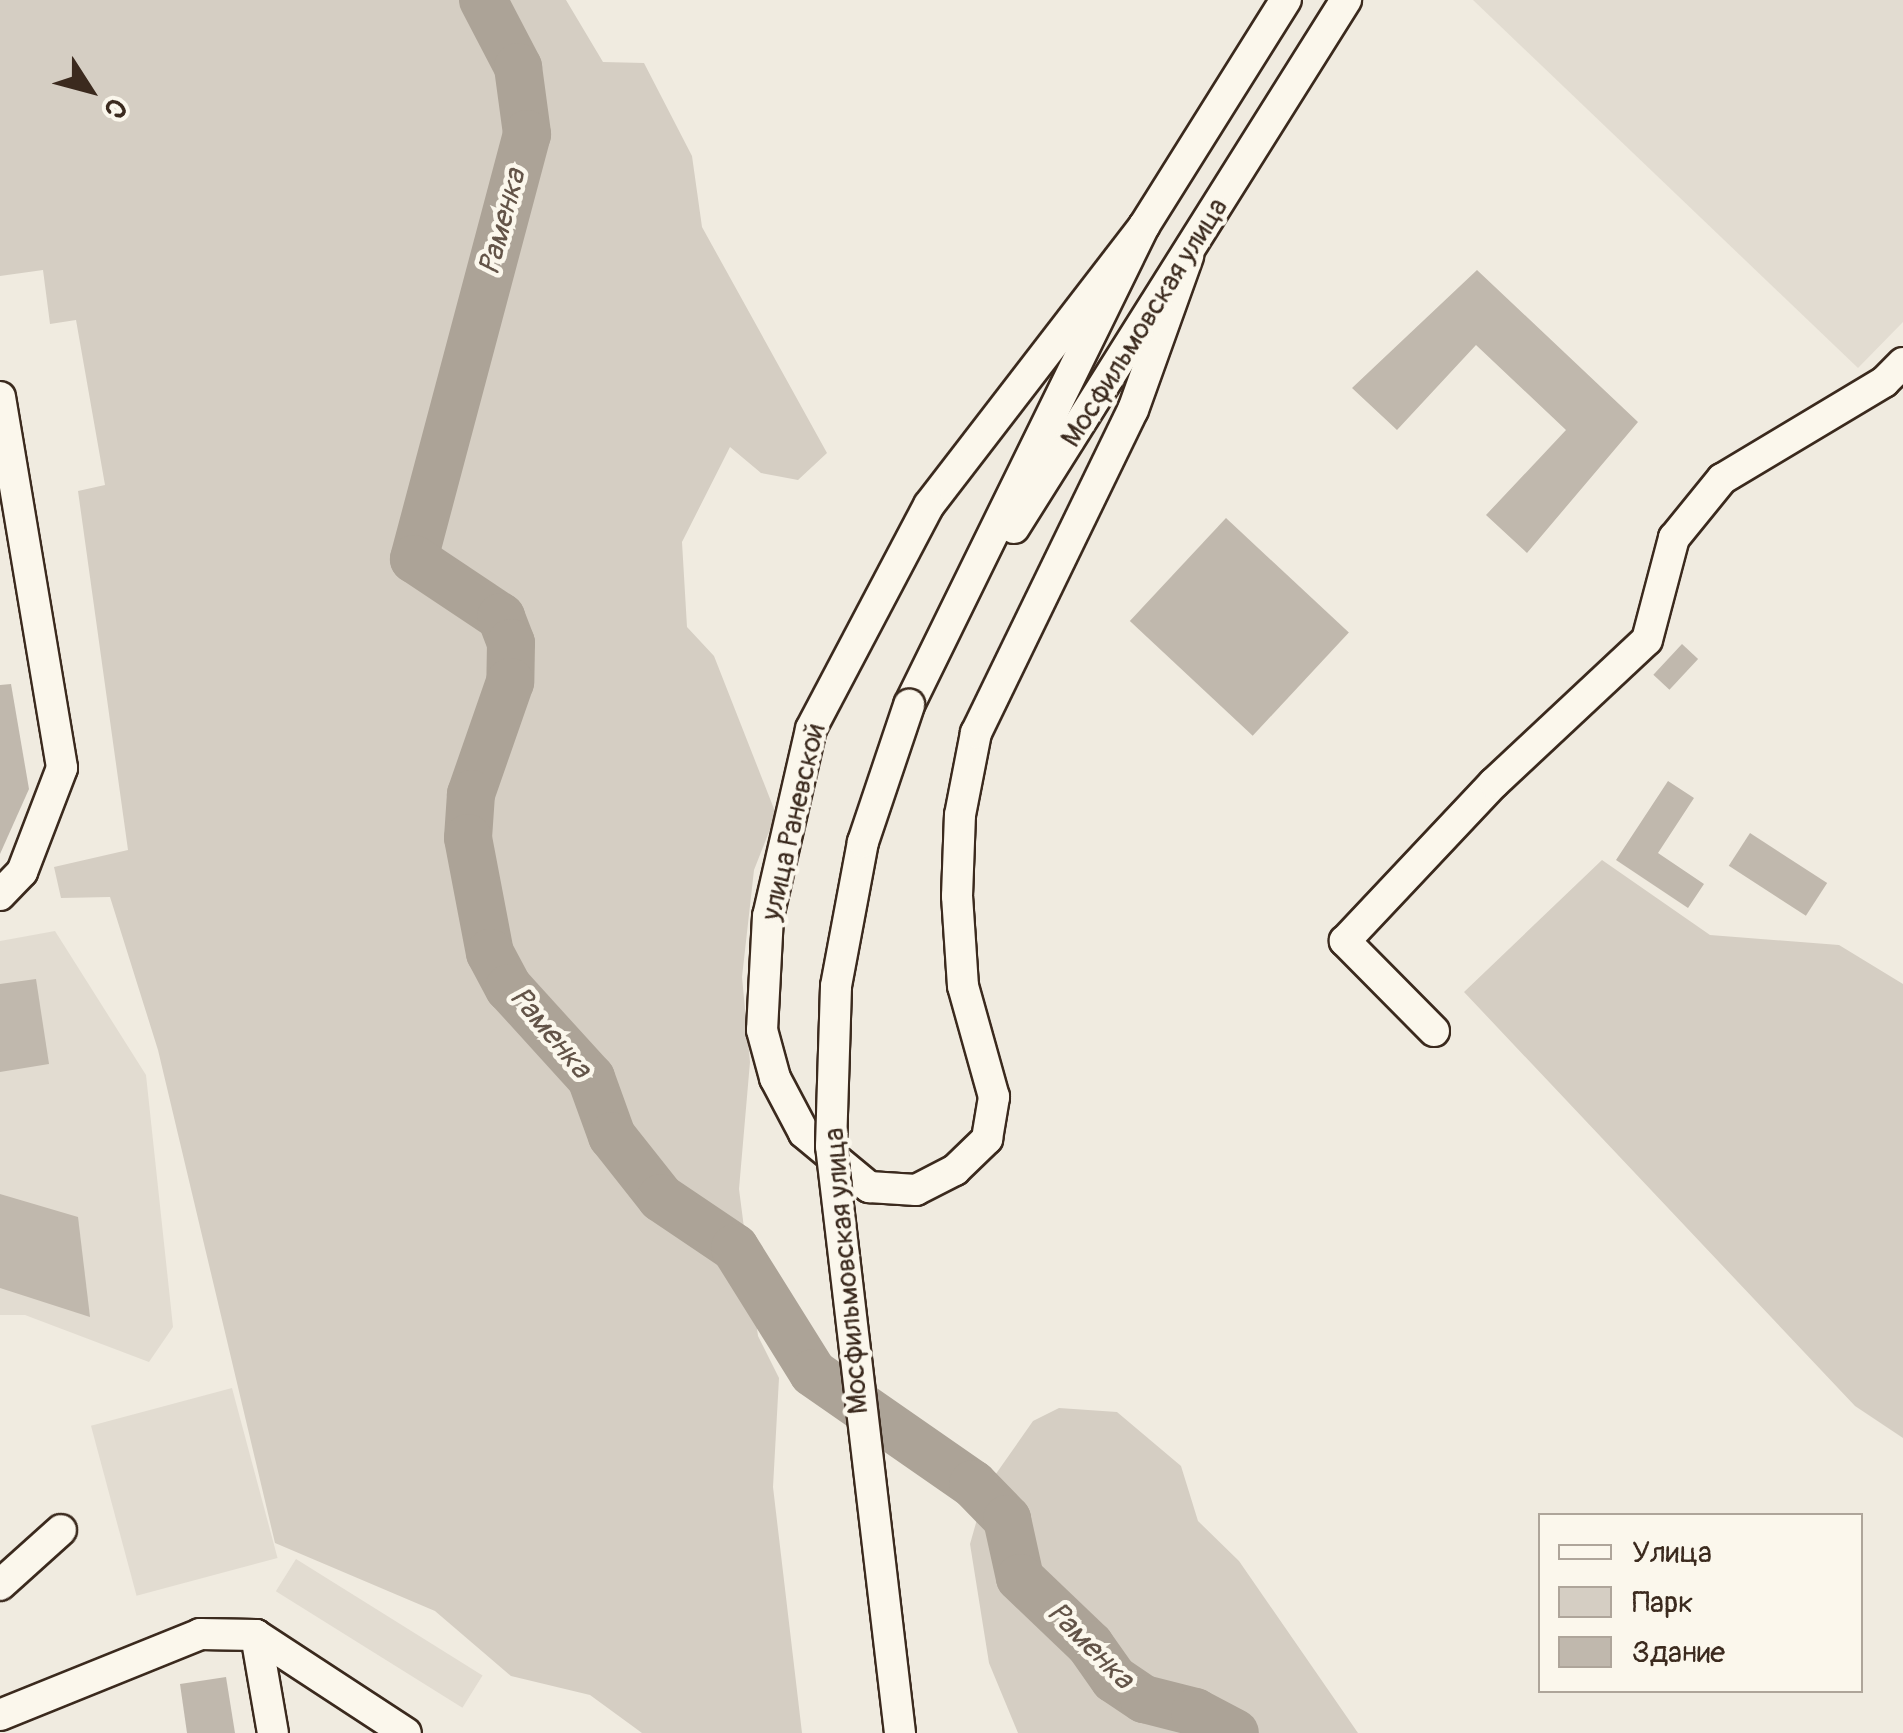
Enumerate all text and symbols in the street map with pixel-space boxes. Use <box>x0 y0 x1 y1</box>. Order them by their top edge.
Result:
north arrow <box>40 40 140 140</box>
text: С <box>95 91 134 125</box>
water label: Раменка <box>472 165 534 279</box>
street label: Мосфильмовская улица <box>1055 192 1235 454</box>
street label: улица Раневской <box>755 720 833 924</box>
water label: Раменка <box>502 980 598 1086</box>
street label: Мосфильмовская улица <box>818 1126 876 1416</box>
legend <box>1538 1513 1863 1693</box>
text: Улица <box>1632 1534 1712 1571</box>
text: Парк <box>1632 1584 1694 1621</box>
water label: Раменка <box>1039 1595 1141 1697</box>
text: Здание <box>1632 1634 1725 1671</box>

